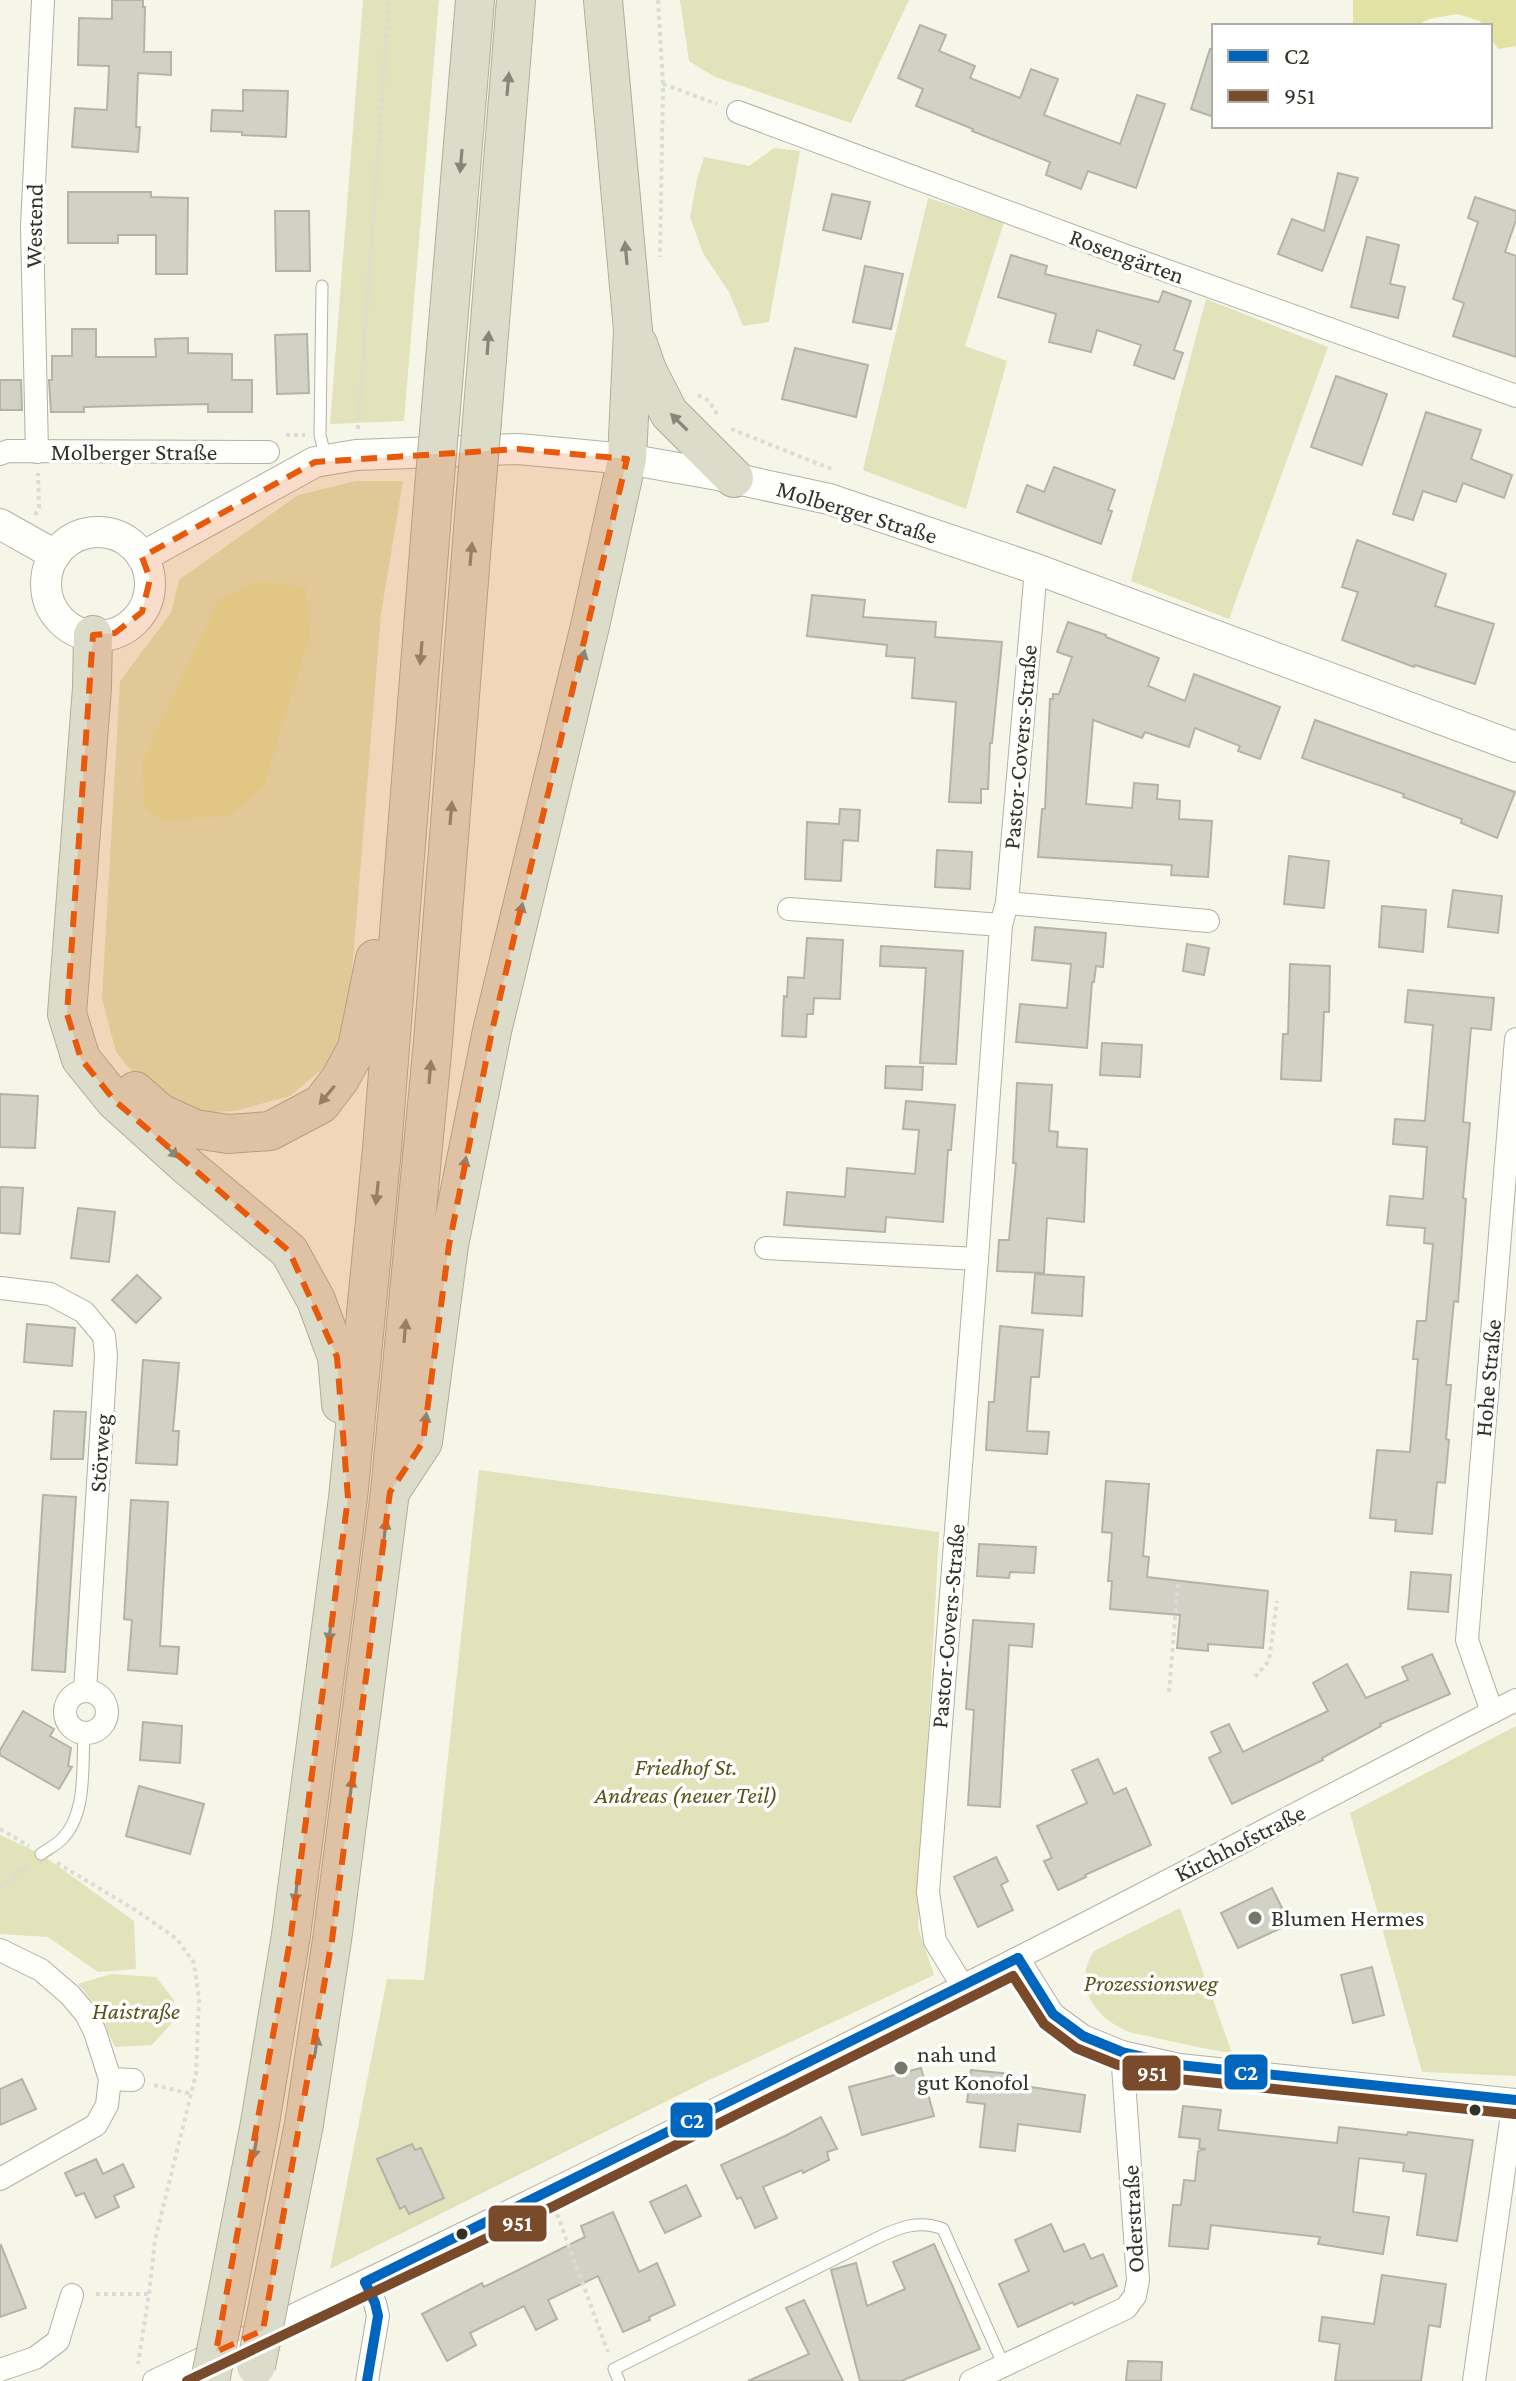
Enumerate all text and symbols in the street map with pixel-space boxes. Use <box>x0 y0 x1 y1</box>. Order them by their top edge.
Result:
legend <box>1212 24 1492 128</box>
text: C2 <box>1284 42 1310 69</box>
one-way arrow <box>502 71 515 96</box>
text: 951 <box>1284 82 1315 109</box>
one-way arrow <box>454 149 467 174</box>
street label: Westend <box>19 183 48 269</box>
street label: Rosengärten <box>1066 222 1188 289</box>
one-way arrow <box>619 240 632 265</box>
one-way arrow <box>482 330 495 355</box>
one-way arrow <box>670 414 689 432</box>
street label: Molberger Straße <box>51 438 217 465</box>
street label: Molberger Straße <box>774 474 941 549</box>
one-way arrow <box>465 541 478 566</box>
one-way arrow <box>414 641 427 666</box>
street label: Pastor-Covers-Straße <box>997 643 1042 850</box>
one-way arrow <box>576 648 588 673</box>
one-way arrow <box>445 800 458 825</box>
one-way arrow <box>514 901 527 926</box>
one-way arrow <box>423 1059 436 1084</box>
one-way arrow <box>319 1085 336 1105</box>
one-way arrow <box>159 1141 179 1158</box>
one-way arrow <box>459 1155 471 1180</box>
one-way arrow <box>371 1181 384 1206</box>
one-way arrow <box>399 1318 412 1343</box>
street label: Hohe Straße <box>1469 1318 1506 1438</box>
street label: Störweg <box>83 1412 116 1493</box>
one-way arrow <box>419 1412 432 1437</box>
one-way arrow <box>378 1519 391 1544</box>
street label: Pastor-Covers-Straße <box>925 1522 970 1729</box>
one-way arrow <box>324 1619 337 1644</box>
park label: Friedhof St. Andreas (neuer Teil) <box>594 1753 777 1809</box>
one-way arrow <box>345 1776 358 1801</box>
street label: Kirchhofstraße <box>1170 1798 1310 1887</box>
one-way arrow <box>290 1879 303 1904</box>
place label: Blumen Hermes <box>1271 1904 1424 1931</box>
marker: Blumen Hermes <box>1246 1909 1264 1927</box>
park label: Prozessionsweg <box>1084 1969 1220 1996</box>
park label: Haistraße <box>92 1997 180 2024</box>
one-way arrow <box>310 2034 322 2059</box>
place label: nah und gut Konofol <box>917 2040 1029 2095</box>
line badge: C2 <box>1223 2053 1269 2091</box>
line badge: 951 <box>1121 2054 1182 2092</box>
marker: nah und gut Konofol <box>892 2059 910 2077</box>
text: C2 <box>1234 2060 1258 2085</box>
text: 951 <box>1137 2061 1167 2086</box>
line badge: C2 <box>669 2101 714 2139</box>
unlabelled marker <box>1467 2102 1483 2118</box>
text: C2 <box>680 2108 704 2133</box>
one-way arrow <box>248 2136 260 2161</box>
street label: Oderstraße <box>1116 2164 1149 2274</box>
line badge: 951 <box>487 2204 548 2243</box>
text: 951 <box>502 2211 532 2236</box>
unlabelled marker <box>454 2226 470 2242</box>

